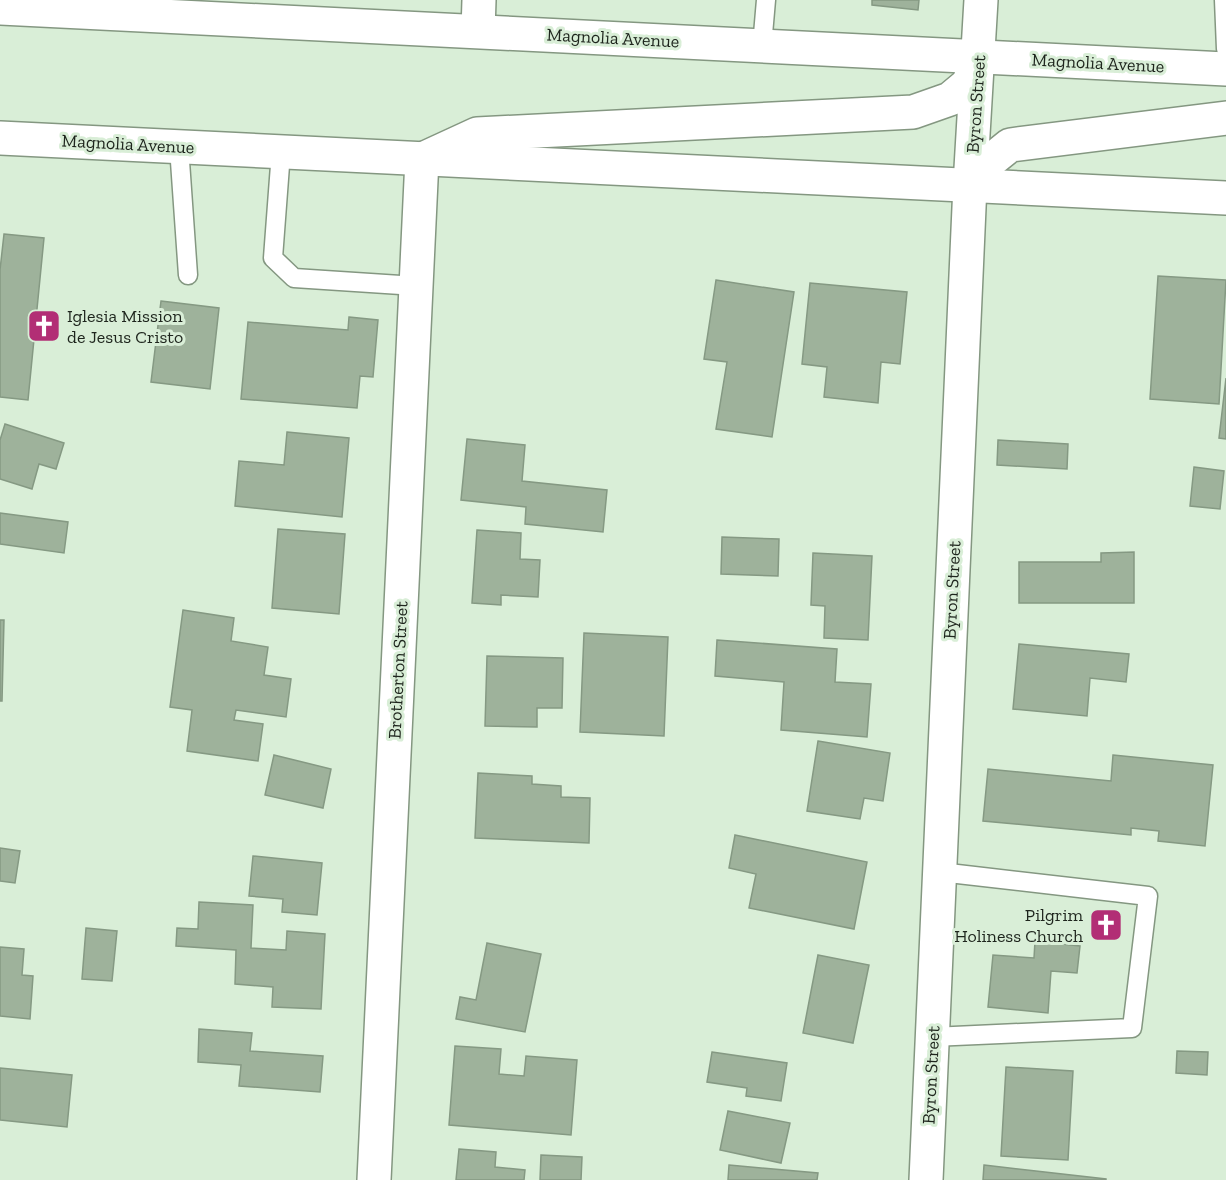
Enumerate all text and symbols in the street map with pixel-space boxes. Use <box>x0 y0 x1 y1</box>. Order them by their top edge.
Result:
street label: Magnolia Avenue <box>546 24 680 52</box>
street label: Magnolia Avenue <box>1031 49 1165 77</box>
street label: Byron Street <box>962 54 990 154</box>
street label: Magnolia Avenue <box>61 130 195 158</box>
place label: Iglesia Mission de Jesus Cristo <box>67 305 183 348</box>
church icon: Iglesia Mission de Jesus Cristo <box>26 308 62 344</box>
street label: Byron Street <box>938 540 966 640</box>
street label: Brotherton Street <box>383 600 413 740</box>
place label: Pilgrim Holiness Church <box>954 904 1083 947</box>
church icon: Pilgrim Holiness Church <box>1088 907 1124 943</box>
street label: Byron Street <box>917 1025 945 1125</box>

